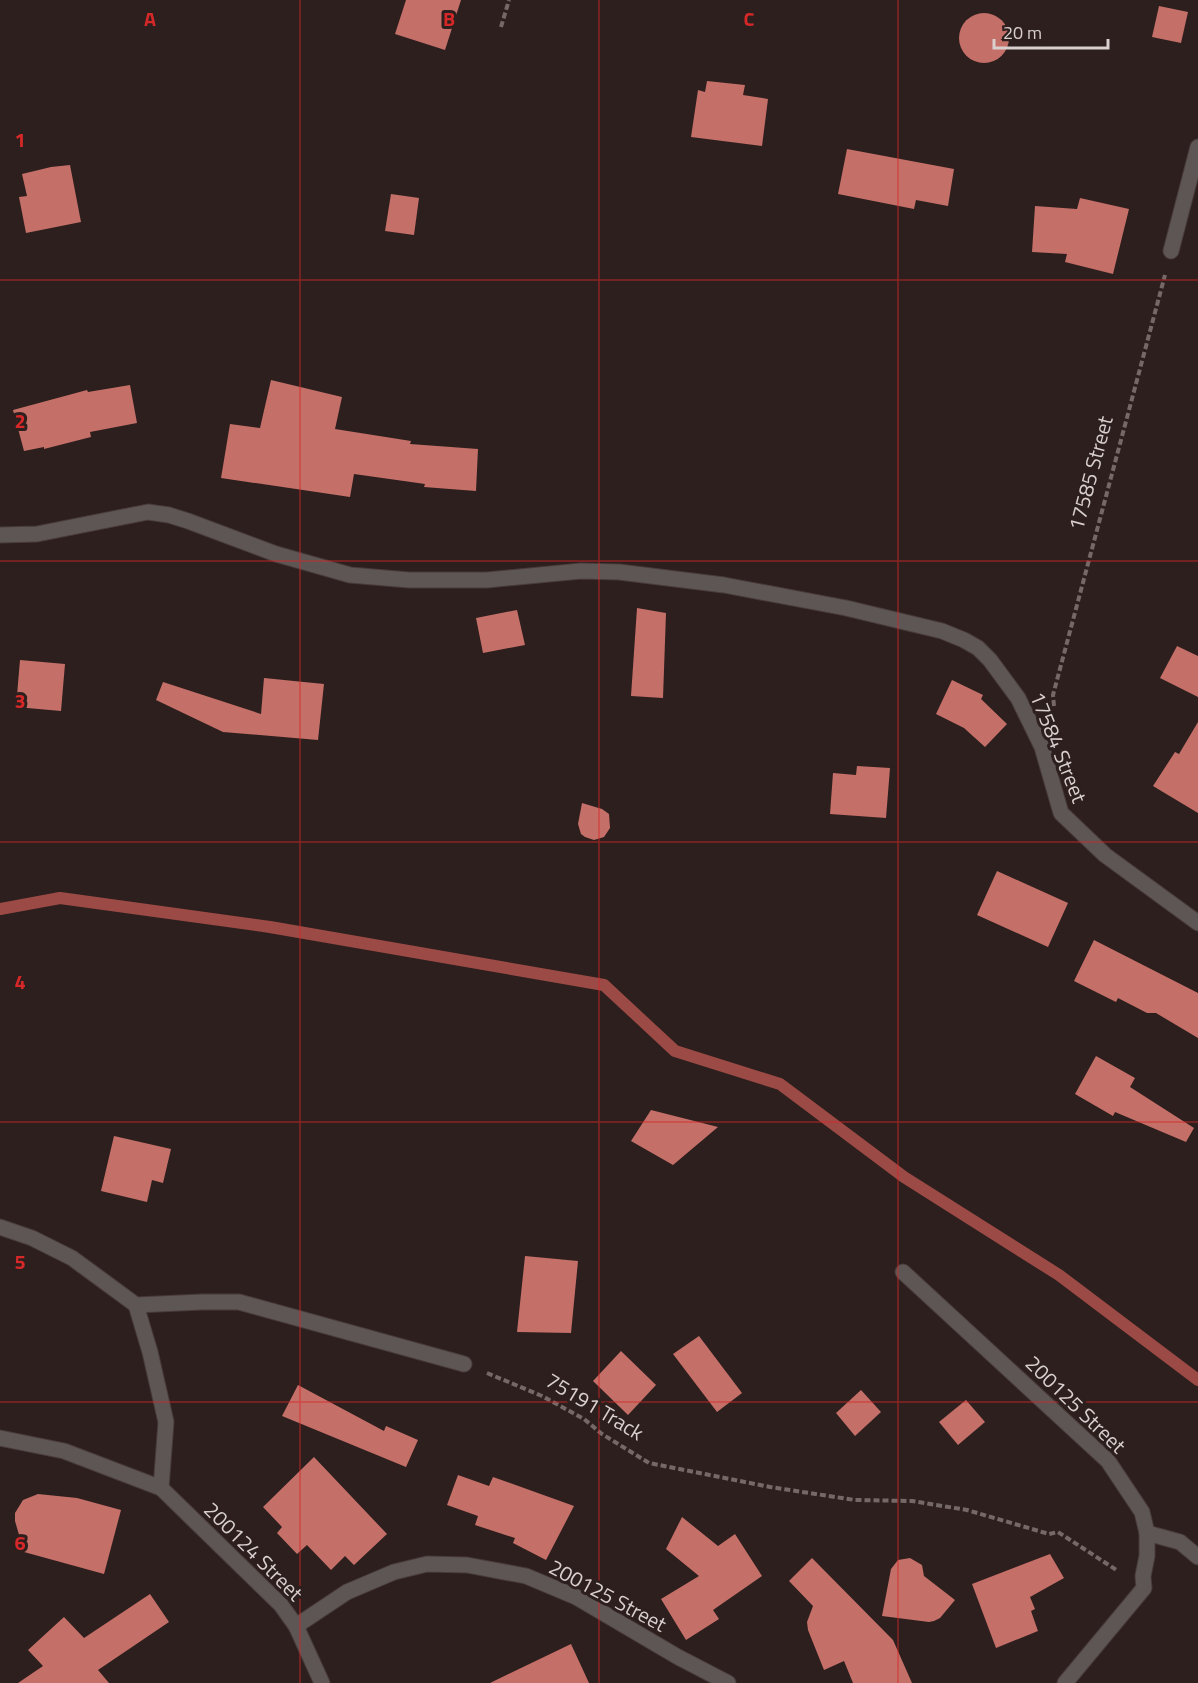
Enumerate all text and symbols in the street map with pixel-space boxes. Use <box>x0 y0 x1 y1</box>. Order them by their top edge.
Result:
text: A <box>144 3 156 34</box>
text: B <box>443 3 455 34</box>
text: C <box>744 3 755 34</box>
scale bar <box>994 12 1108 50</box>
text: 20 m <box>1003 19 1042 46</box>
text: 1 <box>14 124 26 155</box>
text: 2 <box>14 405 26 436</box>
street label: 17585 Street <box>1059 411 1121 534</box>
text: 3 <box>14 685 26 716</box>
street label: 17584 Street <box>1022 687 1096 808</box>
text: 4 <box>14 966 26 997</box>
text: 5 <box>14 1246 26 1277</box>
street label: 200125 Street <box>1018 1348 1134 1461</box>
street label: 75191 Track <box>540 1364 650 1448</box>
street label: 200124 Street <box>197 1494 311 1608</box>
text: 6 <box>14 1527 26 1558</box>
street label: 200125 Street <box>543 1551 673 1640</box>

